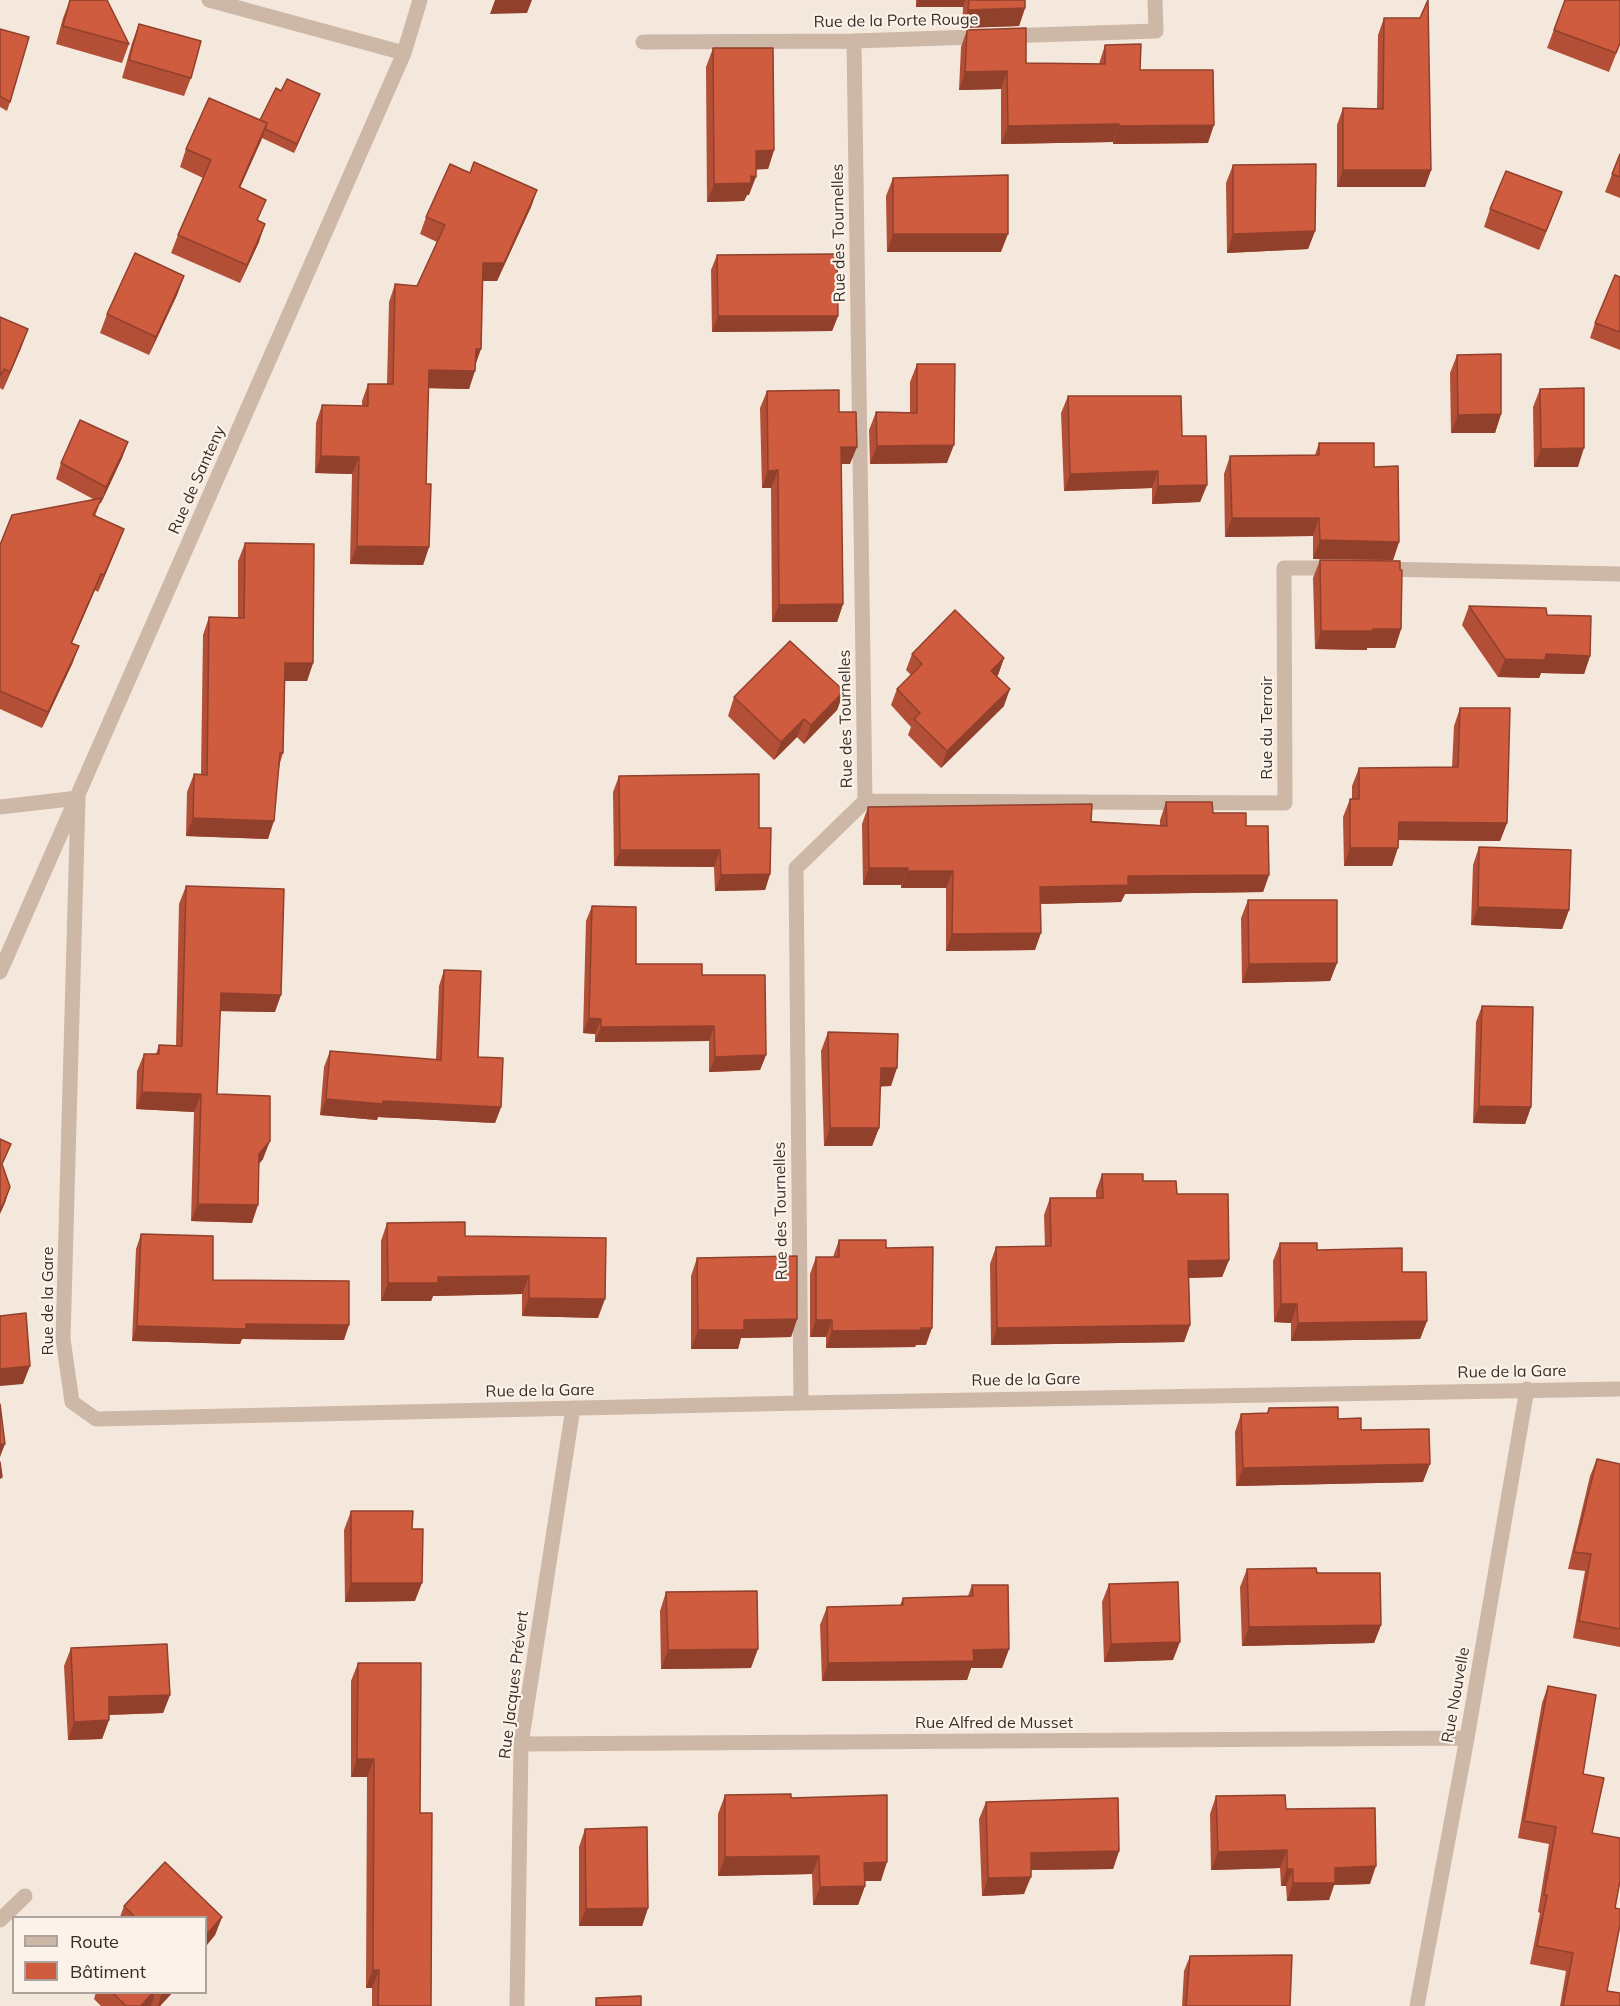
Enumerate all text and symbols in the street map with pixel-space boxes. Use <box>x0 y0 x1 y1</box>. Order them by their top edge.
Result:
street label: Rue de la Porte Rouge <box>814 10 978 32</box>
street label: Rue des Tournelles <box>828 164 850 302</box>
street label: Rue de Santeny <box>165 423 229 537</box>
street label: Rue des Tournelles <box>835 650 857 788</box>
street label: Rue du Terroir <box>1257 676 1277 780</box>
street label: Rue des Tournelles <box>770 1142 792 1280</box>
street label: Rue de la Gare <box>38 1247 58 1355</box>
street label: Rue de la Gare <box>1457 1361 1567 1383</box>
street label: Rue de la Gare <box>971 1369 1081 1391</box>
street label: Rue de la Gare <box>485 1380 595 1402</box>
street label: Rue Jacques Prévert <box>495 1610 533 1760</box>
street label: Rue Nouvelle <box>1438 1646 1474 1744</box>
street label: Rue Alfred de Musset <box>915 1713 1073 1733</box>
legend <box>12 1916 207 1994</box>
text: Route <box>70 1930 119 1953</box>
text: Bâtiment <box>70 1960 146 1983</box>

